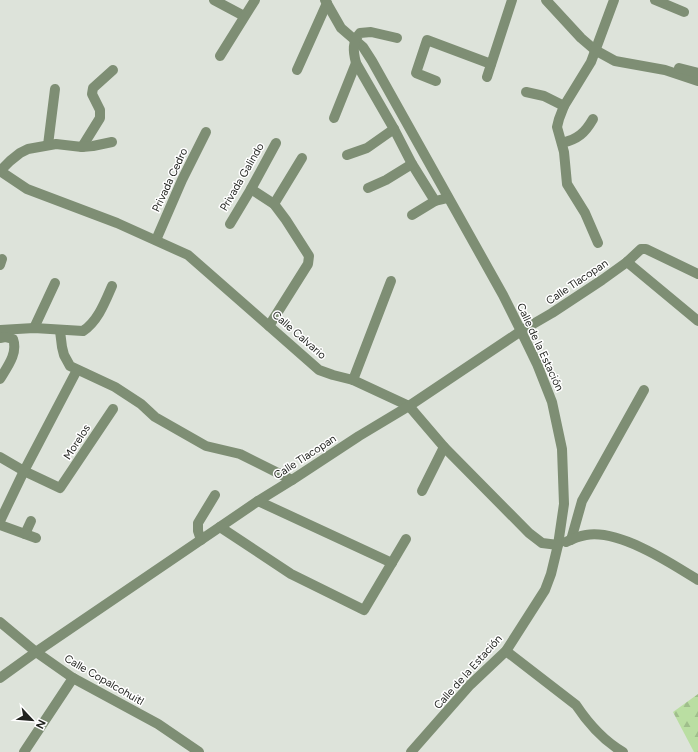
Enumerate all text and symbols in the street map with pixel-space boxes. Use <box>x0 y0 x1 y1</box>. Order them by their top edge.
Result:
street label: Privada Galindo <box>217 141 267 213</box>
street label: Privada Cedro <box>150 146 190 214</box>
street label: Calle Tlacopan <box>544 257 610 307</box>
street label: Calle de la Estación <box>514 301 566 393</box>
street label: Calle Calvario <box>269 308 329 362</box>
street label: Morelos <box>61 422 93 462</box>
street label: Calle Tlacopan <box>271 432 339 482</box>
street label: Calle de la Estación <box>431 632 505 712</box>
street label: Calle Copalcohuitl <box>62 652 146 708</box>
north arrow <box>12 700 52 740</box>
text: N <box>33 717 48 731</box>

